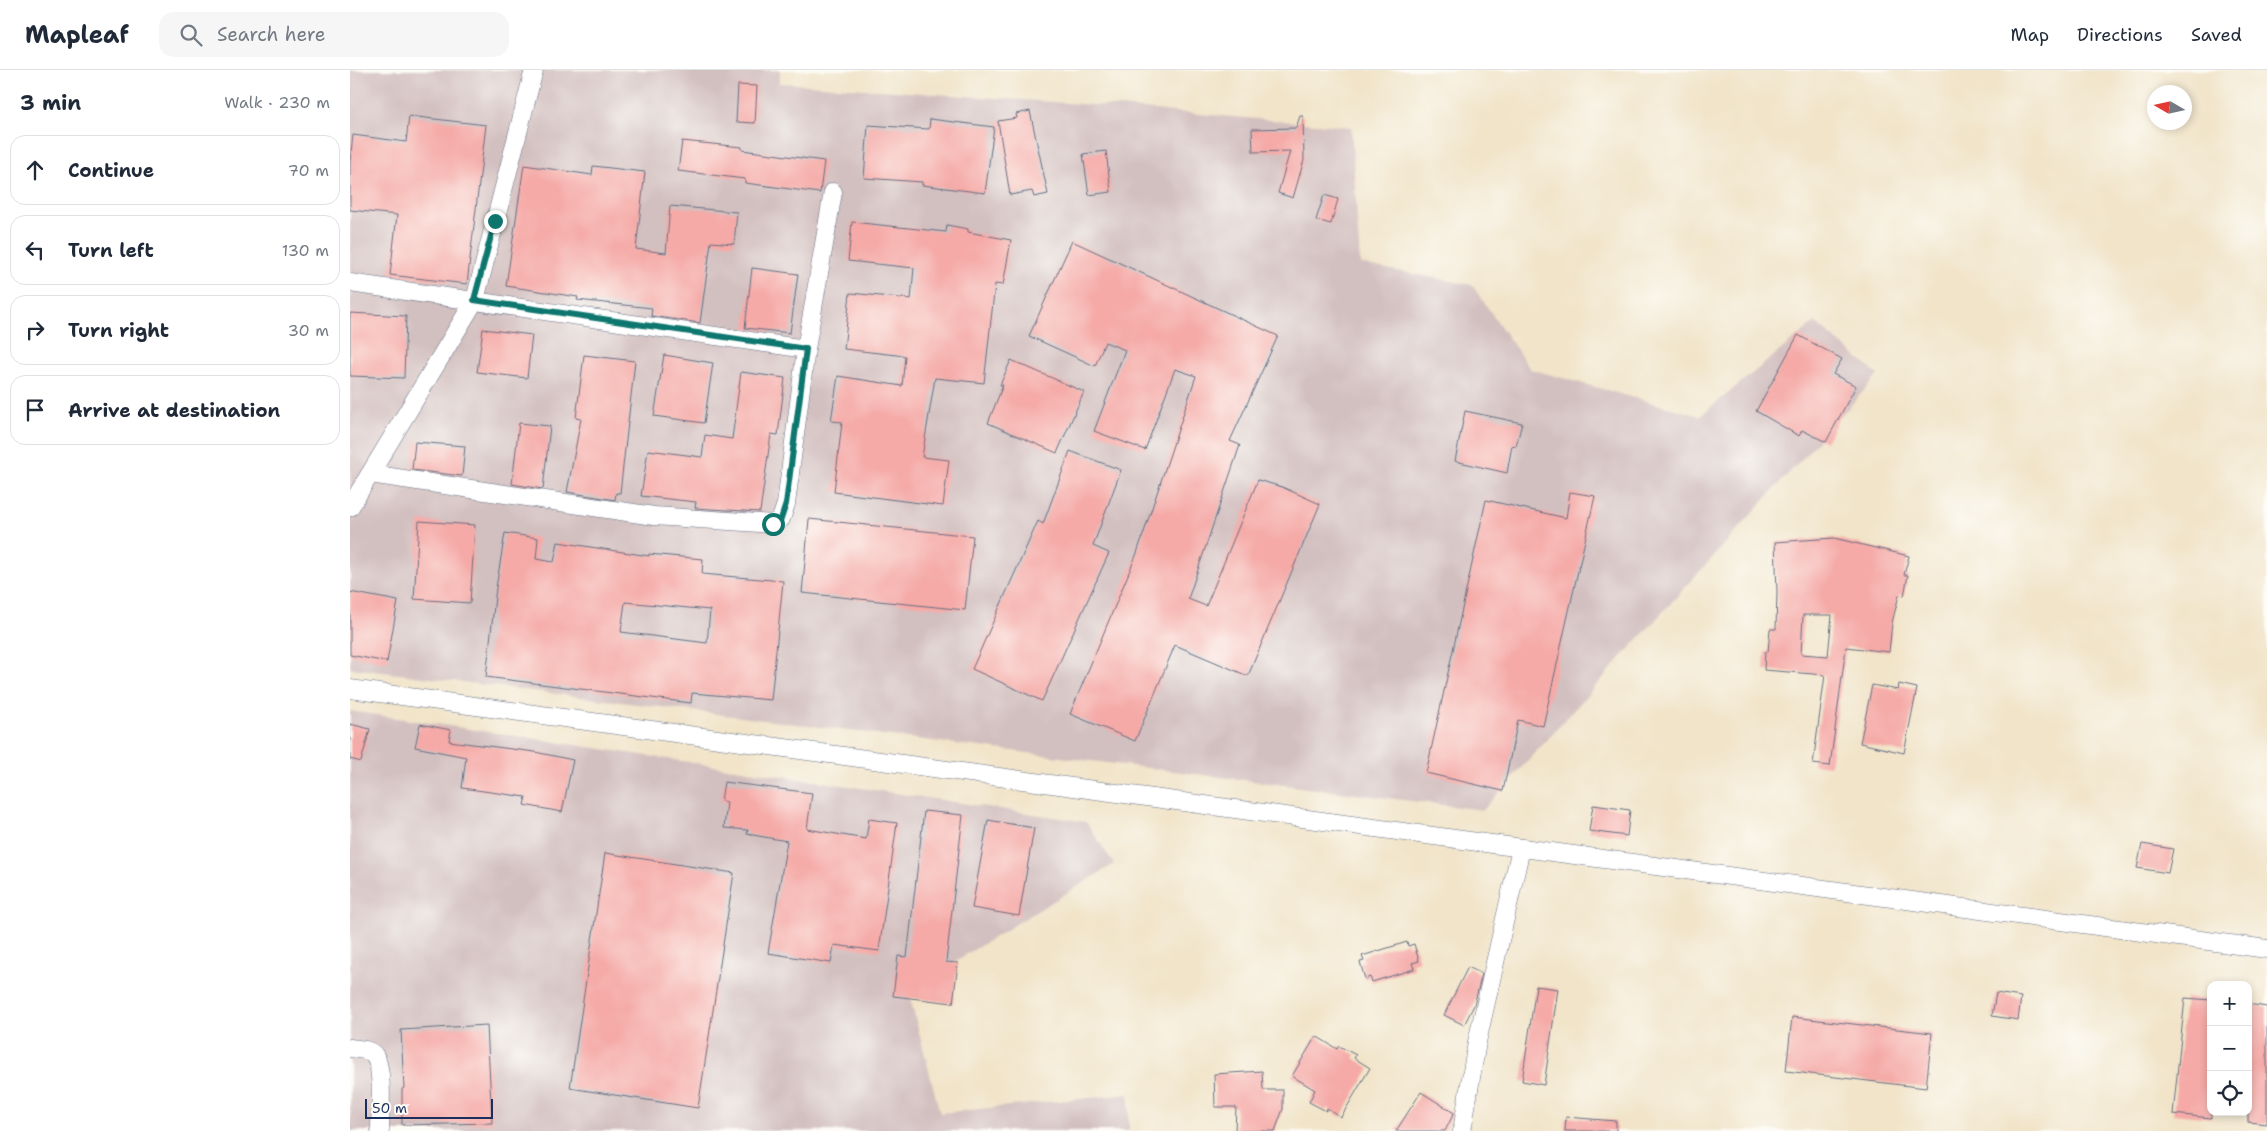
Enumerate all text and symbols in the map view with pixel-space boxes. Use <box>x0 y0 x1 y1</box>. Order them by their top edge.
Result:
search box <box>159 12 509 57</box>
text: Mapleaf <box>25 19 129 51</box>
icon: search <box>177 21 205 49</box>
text: Search here <box>217 22 325 47</box>
text: Map <box>2011 23 2049 47</box>
text: Directions <box>2077 23 2163 47</box>
text: Saved <box>2191 23 2242 47</box>
north arrow <box>2147 85 2192 130</box>
text: 3 min <box>20 89 81 117</box>
text: Walk · 230 m <box>224 92 330 113</box>
icon: ahead <box>21 156 49 184</box>
text: Continue <box>68 158 154 183</box>
text: 70 m <box>288 160 329 181</box>
route end <box>484 210 507 233</box>
icon: left <box>21 236 49 264</box>
text: Turn left <box>68 238 154 263</box>
text: 130 m <box>282 240 329 261</box>
icon: right <box>21 316 49 344</box>
text: Turn right <box>68 318 169 343</box>
text: 30 m <box>288 320 329 341</box>
icon: arrive <box>21 396 49 424</box>
text: Arrive at destination <box>68 398 280 423</box>
route start <box>762 513 785 536</box>
map controls <box>2207 981 2252 1116</box>
button: + <box>2207 981 2252 1026</box>
button: − <box>2207 1026 2252 1071</box>
button: locate <box>2207 1071 2252 1116</box>
scale bar <box>365 1096 492 1119</box>
text: 50 m <box>372 1099 407 1117</box>

